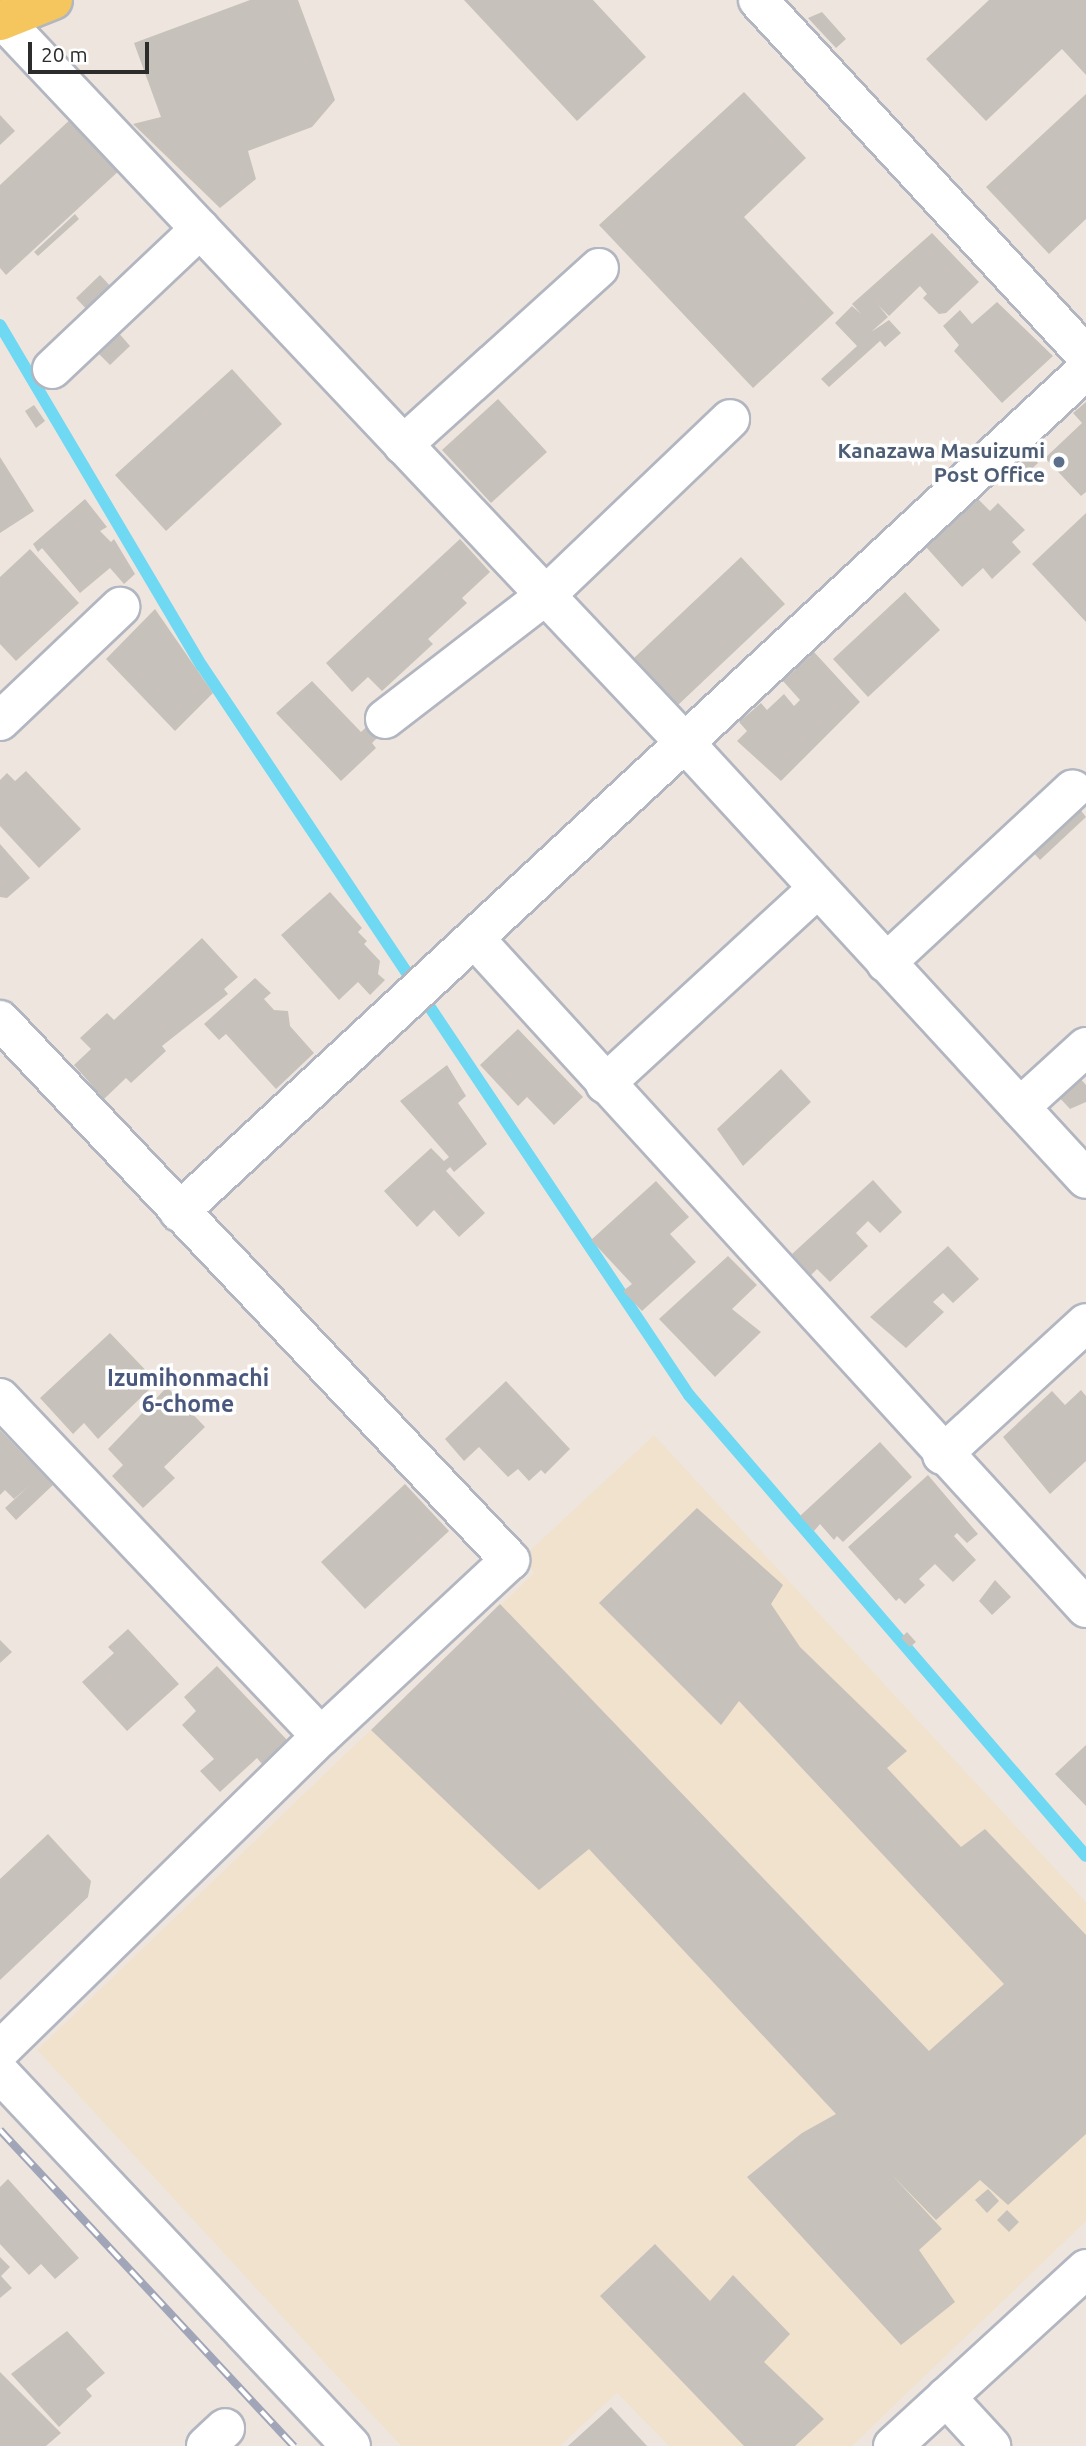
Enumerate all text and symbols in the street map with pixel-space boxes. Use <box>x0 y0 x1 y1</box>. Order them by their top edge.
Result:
scale bar <box>32 28 152 72</box>
text: 20 m <box>41 42 88 66</box>
place label: Kanazawa Masuizumi Post Office <box>838 437 1045 487</box>
marker: Kanazawa Masuizumi Post Office <box>1051 454 1067 470</box>
district label: Izumihonmachi 6-chome <box>107 1364 269 1418</box>

